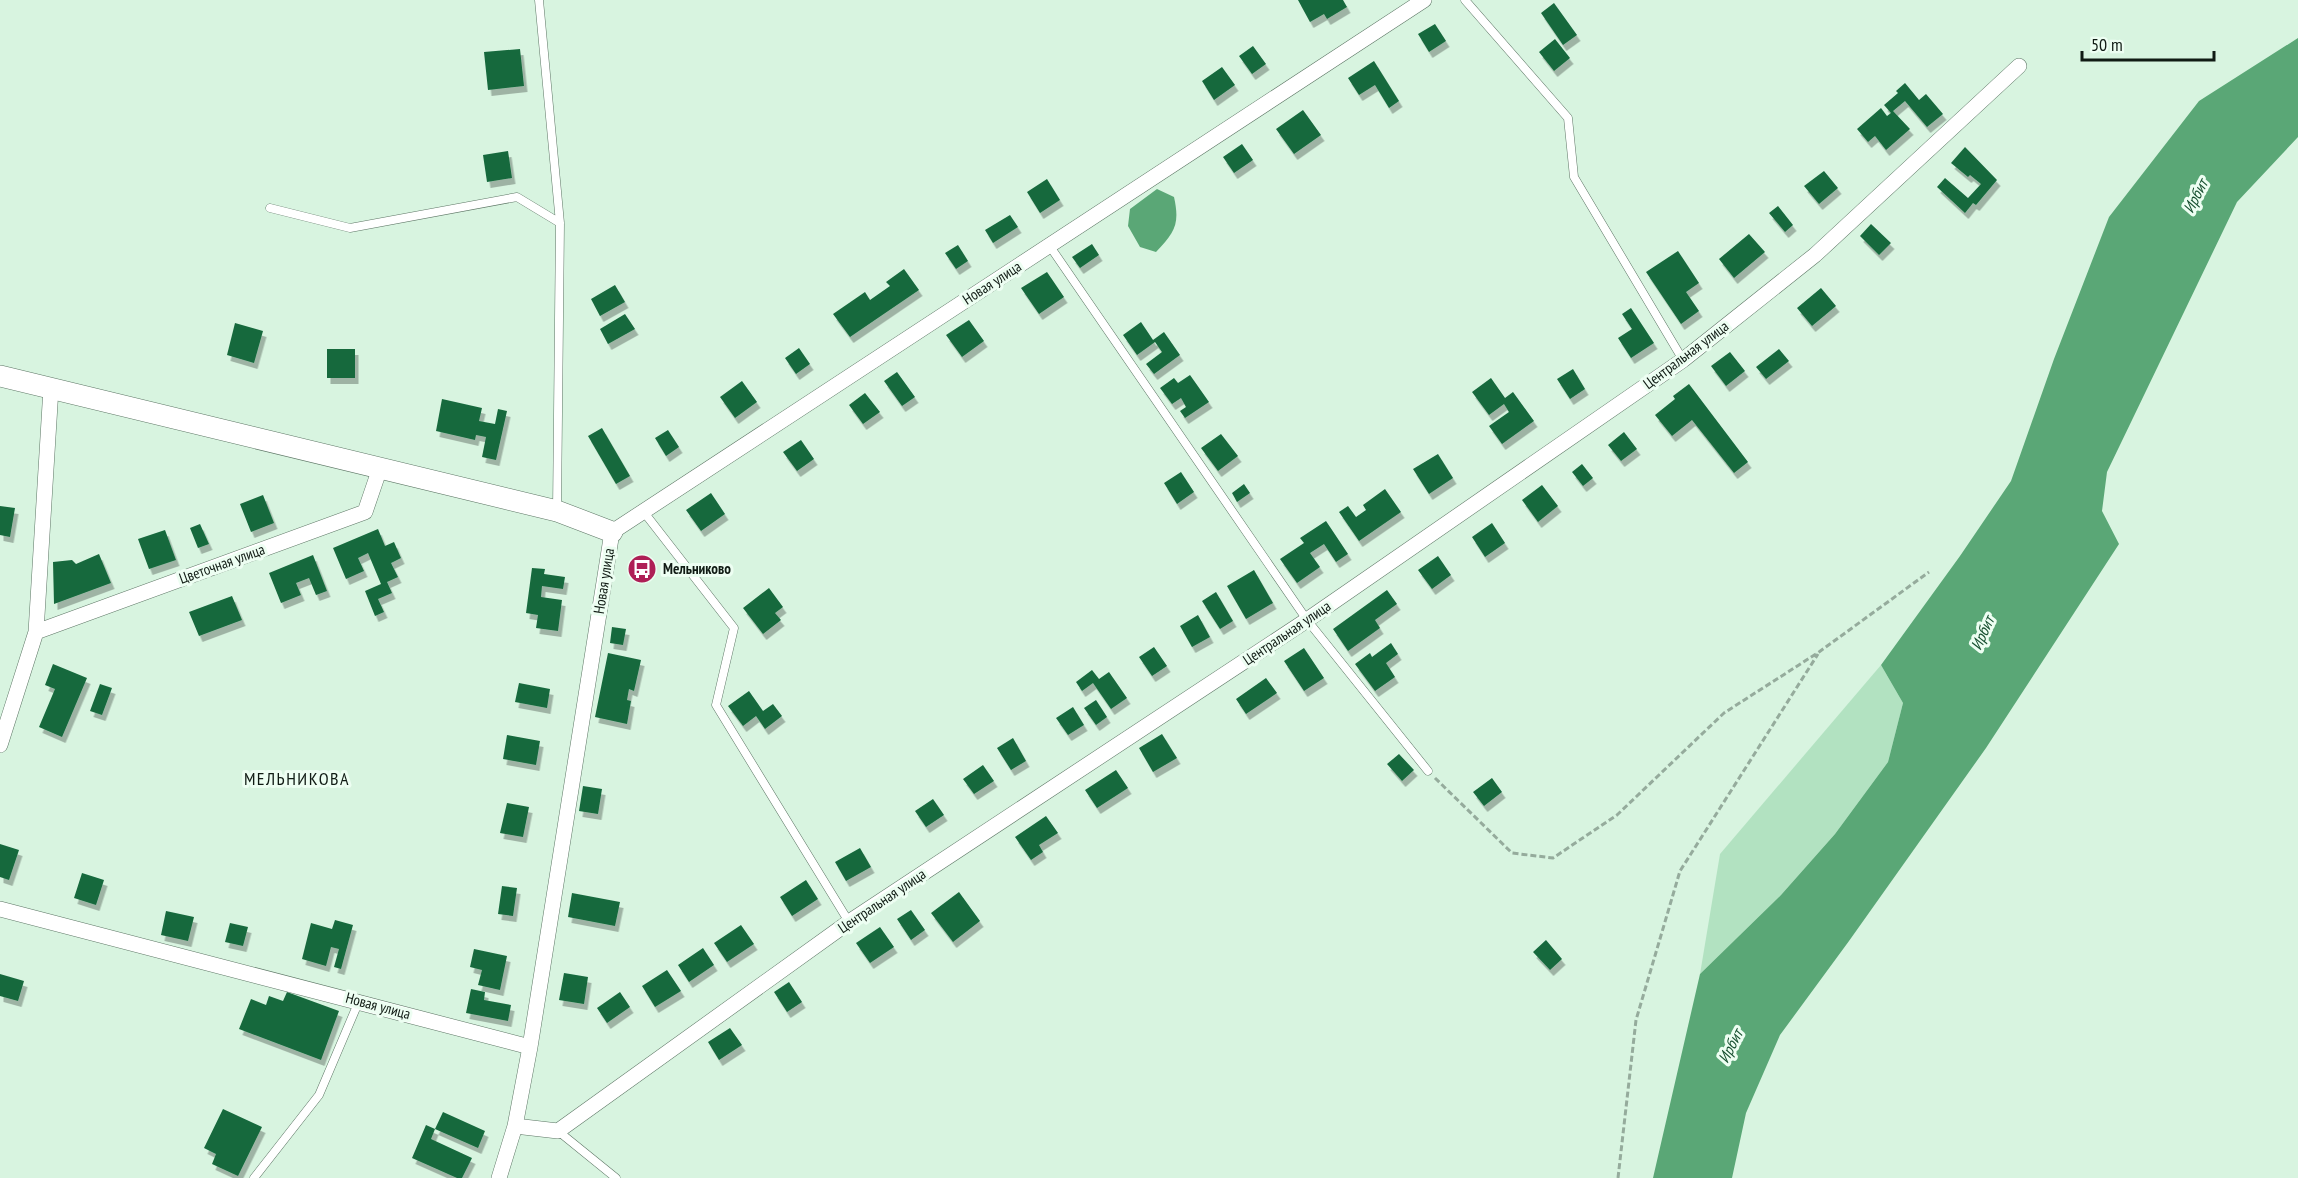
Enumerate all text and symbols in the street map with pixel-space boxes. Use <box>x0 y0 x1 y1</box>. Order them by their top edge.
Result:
scale bar <box>2082 24 2214 62</box>
text: 50 m <box>2091 33 2123 56</box>
water label: Ирбит <box>2178 173 2213 216</box>
street label: Новая улица <box>959 257 1025 309</box>
street label: Центральная улица <box>1639 316 1732 393</box>
street label: Цветочная улица <box>176 539 267 588</box>
street label: Новая улица <box>589 547 618 615</box>
bus stop icon: Мельниково <box>626 553 658 585</box>
place label: Мельниково <box>663 559 731 578</box>
street label: Центральная улица <box>1239 596 1334 669</box>
water label: Ирбит <box>1966 610 1999 653</box>
district label: МЕЛЬНИКОВА <box>244 767 350 790</box>
street label: Центральная улица <box>834 864 929 937</box>
street label: Новая улица <box>344 988 413 1023</box>
water label: Ирбит <box>1713 1023 1748 1066</box>

